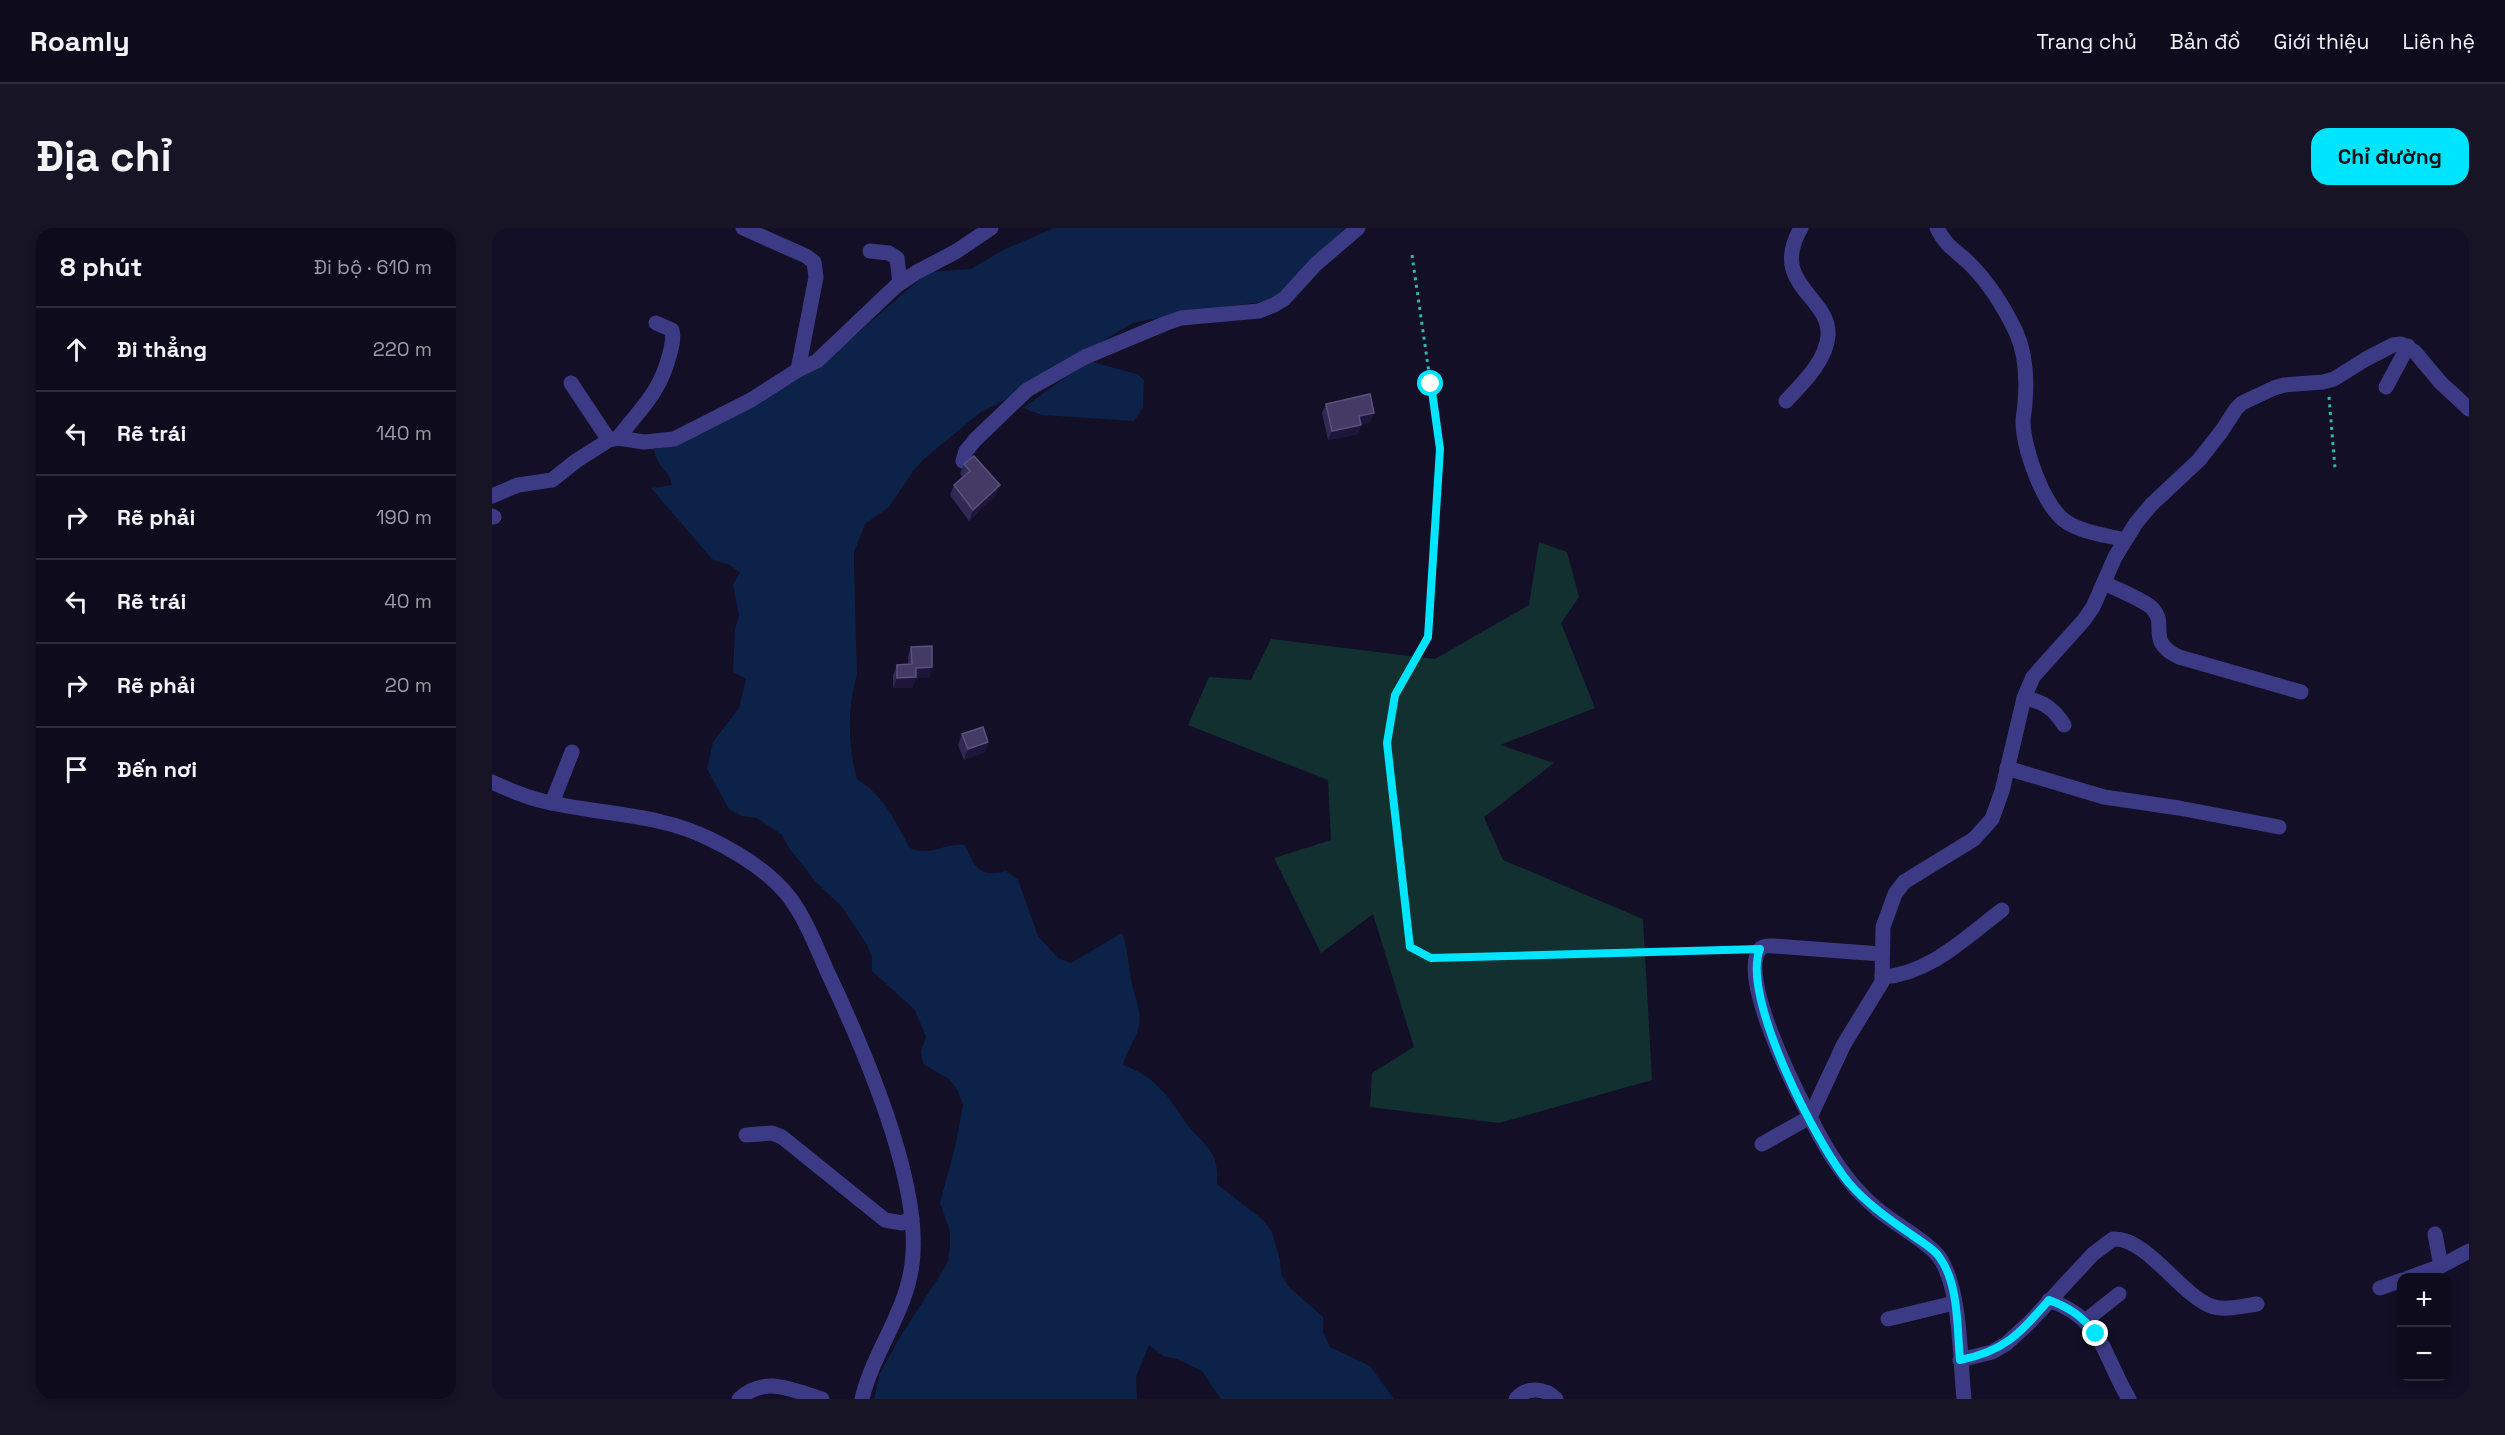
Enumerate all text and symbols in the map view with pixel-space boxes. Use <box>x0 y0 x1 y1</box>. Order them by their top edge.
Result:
text: Roamly <box>30 23 130 59</box>
text: Trang chủ <box>2037 28 2137 55</box>
text: Bản đồ <box>2170 28 2241 55</box>
text: Giới thiệu <box>2274 28 2369 55</box>
text: Liên hệ <box>2402 28 2475 55</box>
button: Chỉ đường <box>2311 128 2469 185</box>
text: Địa chỉ <box>36 130 172 183</box>
text: 8 phút <box>60 250 142 284</box>
text: Đi bộ · 610 m <box>314 254 432 280</box>
icon: ahead <box>60 333 93 366</box>
text: Đi thẳng <box>117 335 207 363</box>
text: 220 m <box>373 336 432 362</box>
route start <box>1417 370 1443 396</box>
icon: left <box>60 417 93 450</box>
text: Rẽ trái <box>117 419 186 447</box>
text: 140 m <box>376 420 432 446</box>
icon: right <box>60 501 93 534</box>
text: Rẽ phải <box>117 503 195 531</box>
text: 190 m <box>376 504 432 530</box>
icon: left <box>60 585 93 618</box>
text: Rẽ trái <box>117 587 186 615</box>
text: 40 m <box>384 588 432 614</box>
icon: right <box>60 669 93 702</box>
text: Rẽ phải <box>117 671 195 699</box>
text: 20 m <box>385 672 432 698</box>
icon: arrive <box>60 753 93 786</box>
text: Đến nơi <box>117 755 197 783</box>
map controls <box>2397 1273 2451 1381</box>
button: + <box>2397 1273 2451 1327</box>
route end <box>2082 1320 2108 1346</box>
button: − <box>2397 1327 2451 1381</box>

